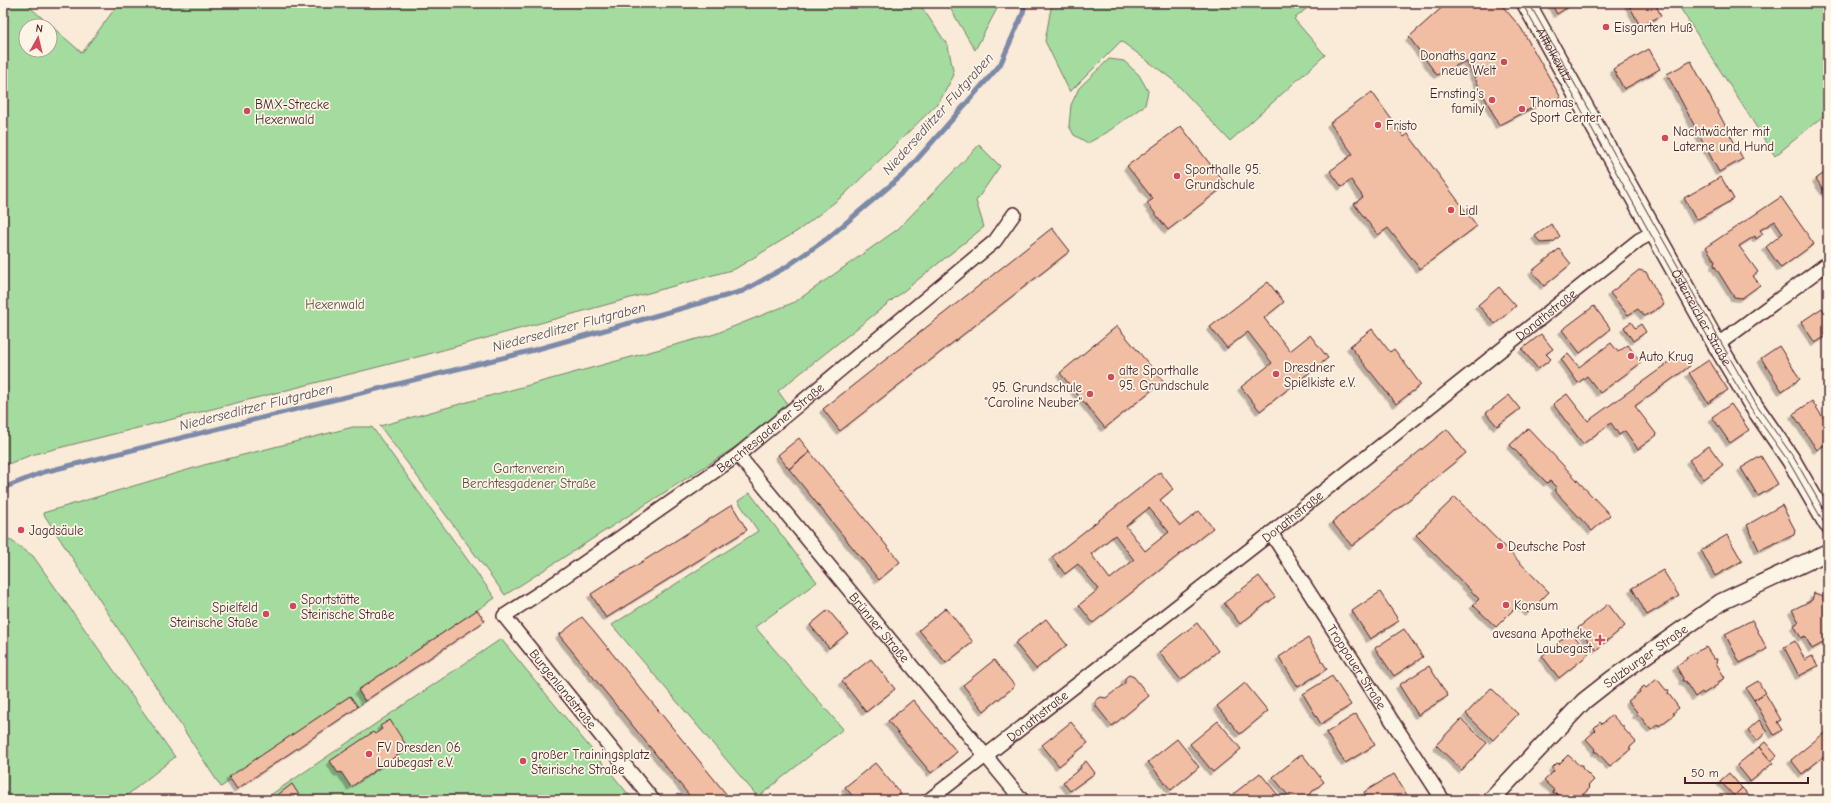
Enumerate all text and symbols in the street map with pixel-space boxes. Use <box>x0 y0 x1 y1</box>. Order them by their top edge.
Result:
north arrow <box>18 18 58 58</box>
place label: Eisgarten Huß <box>1614 20 1693 35</box>
text: N <box>35 22 44 36</box>
marker: Eisgarten Huß <box>1601 22 1611 32</box>
street label: Alttolkewitz <box>1534 25 1576 85</box>
place label: Donaths ganz neue Welt <box>1420 48 1497 78</box>
water label: Niedersedlitzer Flutgraben <box>879 49 997 178</box>
marker: Donaths ganz neue Welt <box>1499 57 1509 67</box>
place label: Ernsting's family <box>1430 86 1484 116</box>
marker: Ernsting's family <box>1487 95 1497 105</box>
place label: Thomas Sport Center <box>1530 95 1602 125</box>
place label: BMX-Strecke Hexenwald <box>255 97 330 127</box>
marker: Thomas Sport Center <box>1517 104 1527 114</box>
marker: BMX-Strecke Hexenwald <box>242 106 252 116</box>
place label: Fristo <box>1386 118 1417 133</box>
marker: Fristo <box>1373 120 1383 130</box>
place label: Nachtwächter mit Laterne und Hund <box>1673 124 1774 154</box>
marker: Nachtwächter mit Laterne und Hund <box>1660 133 1670 143</box>
place label: Sporthalle 95. Grundschule <box>1185 162 1261 192</box>
marker: Sporthalle 95. Grundschule <box>1172 171 1182 181</box>
place label: Lidl <box>1459 203 1478 218</box>
marker: Lidl <box>1446 205 1456 215</box>
street label: Österreicher Straße <box>1669 266 1735 369</box>
street label: Donathstraße <box>1512 285 1580 343</box>
park label: Hexenwald <box>305 297 365 312</box>
water label: Niedersedlitzer Flutgraben <box>490 298 648 356</box>
place label: Auto Krug <box>1639 349 1694 364</box>
marker: Auto Krug <box>1626 351 1636 361</box>
place label: Dresdner Spielkiste e.V. <box>1284 360 1355 390</box>
place label: alte Sporthalle 95. Grundschule <box>1119 363 1210 393</box>
marker: Dresdner Spielkiste e.V. <box>1271 369 1281 379</box>
marker: alte Sporthalle 95. Grundschule <box>1106 372 1116 382</box>
street label: Berchtesgadener Straße <box>713 379 827 475</box>
water label: Niedersedlitzer Flutgraben <box>177 380 335 434</box>
place label: 95. Grundschule "Caroline Neuber" <box>984 380 1082 410</box>
marker: 95. Grundschule "Caroline Neuber" <box>1085 389 1095 399</box>
park label: Gartenverein Berchtesgadener Straße <box>462 461 596 491</box>
street label: Donathstraße <box>1259 487 1326 545</box>
place label: Jagdsäule <box>29 523 84 538</box>
marker: Jagdsäule <box>16 525 26 535</box>
place label: Deutsche Post <box>1508 539 1586 554</box>
marker: Deutsche Post <box>1495 541 1505 551</box>
street label: Brünner Straße <box>847 589 913 666</box>
place label: Sportstätte Steirische Straße <box>301 592 395 622</box>
place label: Konsum <box>1514 598 1558 613</box>
place label: Spielfeld Steirische Staße <box>170 600 258 630</box>
marker: Konsum <box>1501 600 1511 610</box>
marker: Sportstätte Steirische Straße <box>288 601 298 611</box>
marker: Spielfeld Steirische Staße <box>261 609 271 619</box>
street label: Salzburger Straße <box>1600 620 1691 691</box>
street label: Troppauer Straße <box>1324 622 1390 712</box>
place label: avesana Apotheke Laubegast <box>1492 626 1593 656</box>
marker: avesana Apotheke Laubegast <box>1595 635 1605 645</box>
street label: Burgenlandstraße <box>526 646 600 732</box>
street label: Donathstraße <box>1003 687 1071 744</box>
place label: FV Dresden 06 Laubegast e.V. <box>377 740 461 770</box>
place label: großer Trainingsplatz Steirische Straße <box>531 747 650 777</box>
marker: FV Dresden 06 Laubegast e.V. <box>364 749 374 759</box>
marker: großer Trainingsplatz Steirische Straße <box>518 756 528 766</box>
scale bar <box>1685 759 1808 785</box>
text: 50 m <box>1691 766 1719 780</box>

